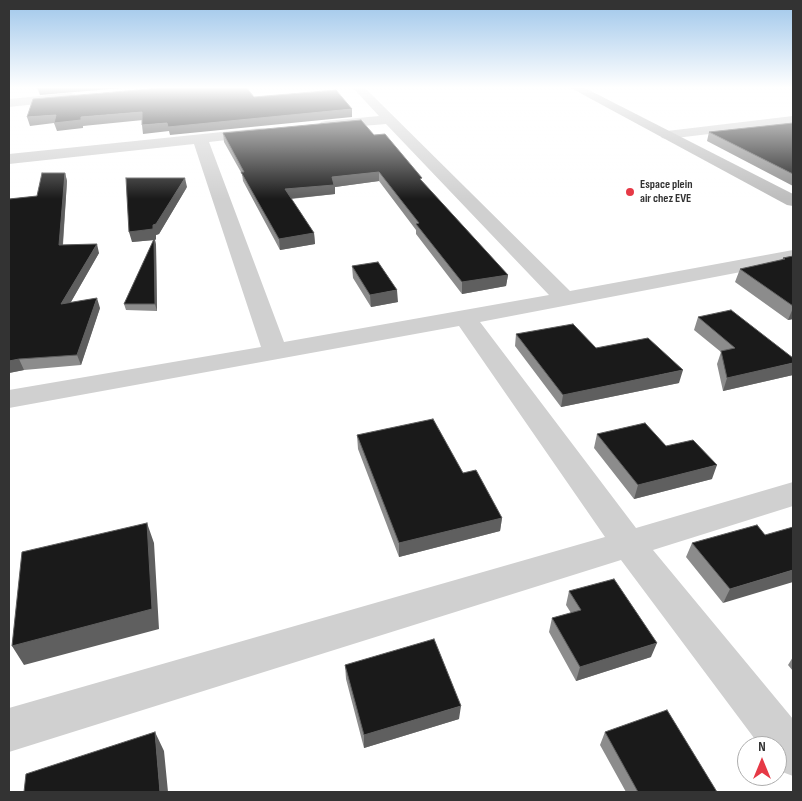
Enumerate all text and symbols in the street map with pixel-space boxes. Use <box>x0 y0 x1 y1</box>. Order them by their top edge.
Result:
place label: Espace plein air chez EVE <box>640 178 692 206</box>
marker: Espace plein air chez EVE <box>624 186 636 198</box>
north arrow <box>737 736 787 786</box>
text: N <box>758 738 766 755</box>

